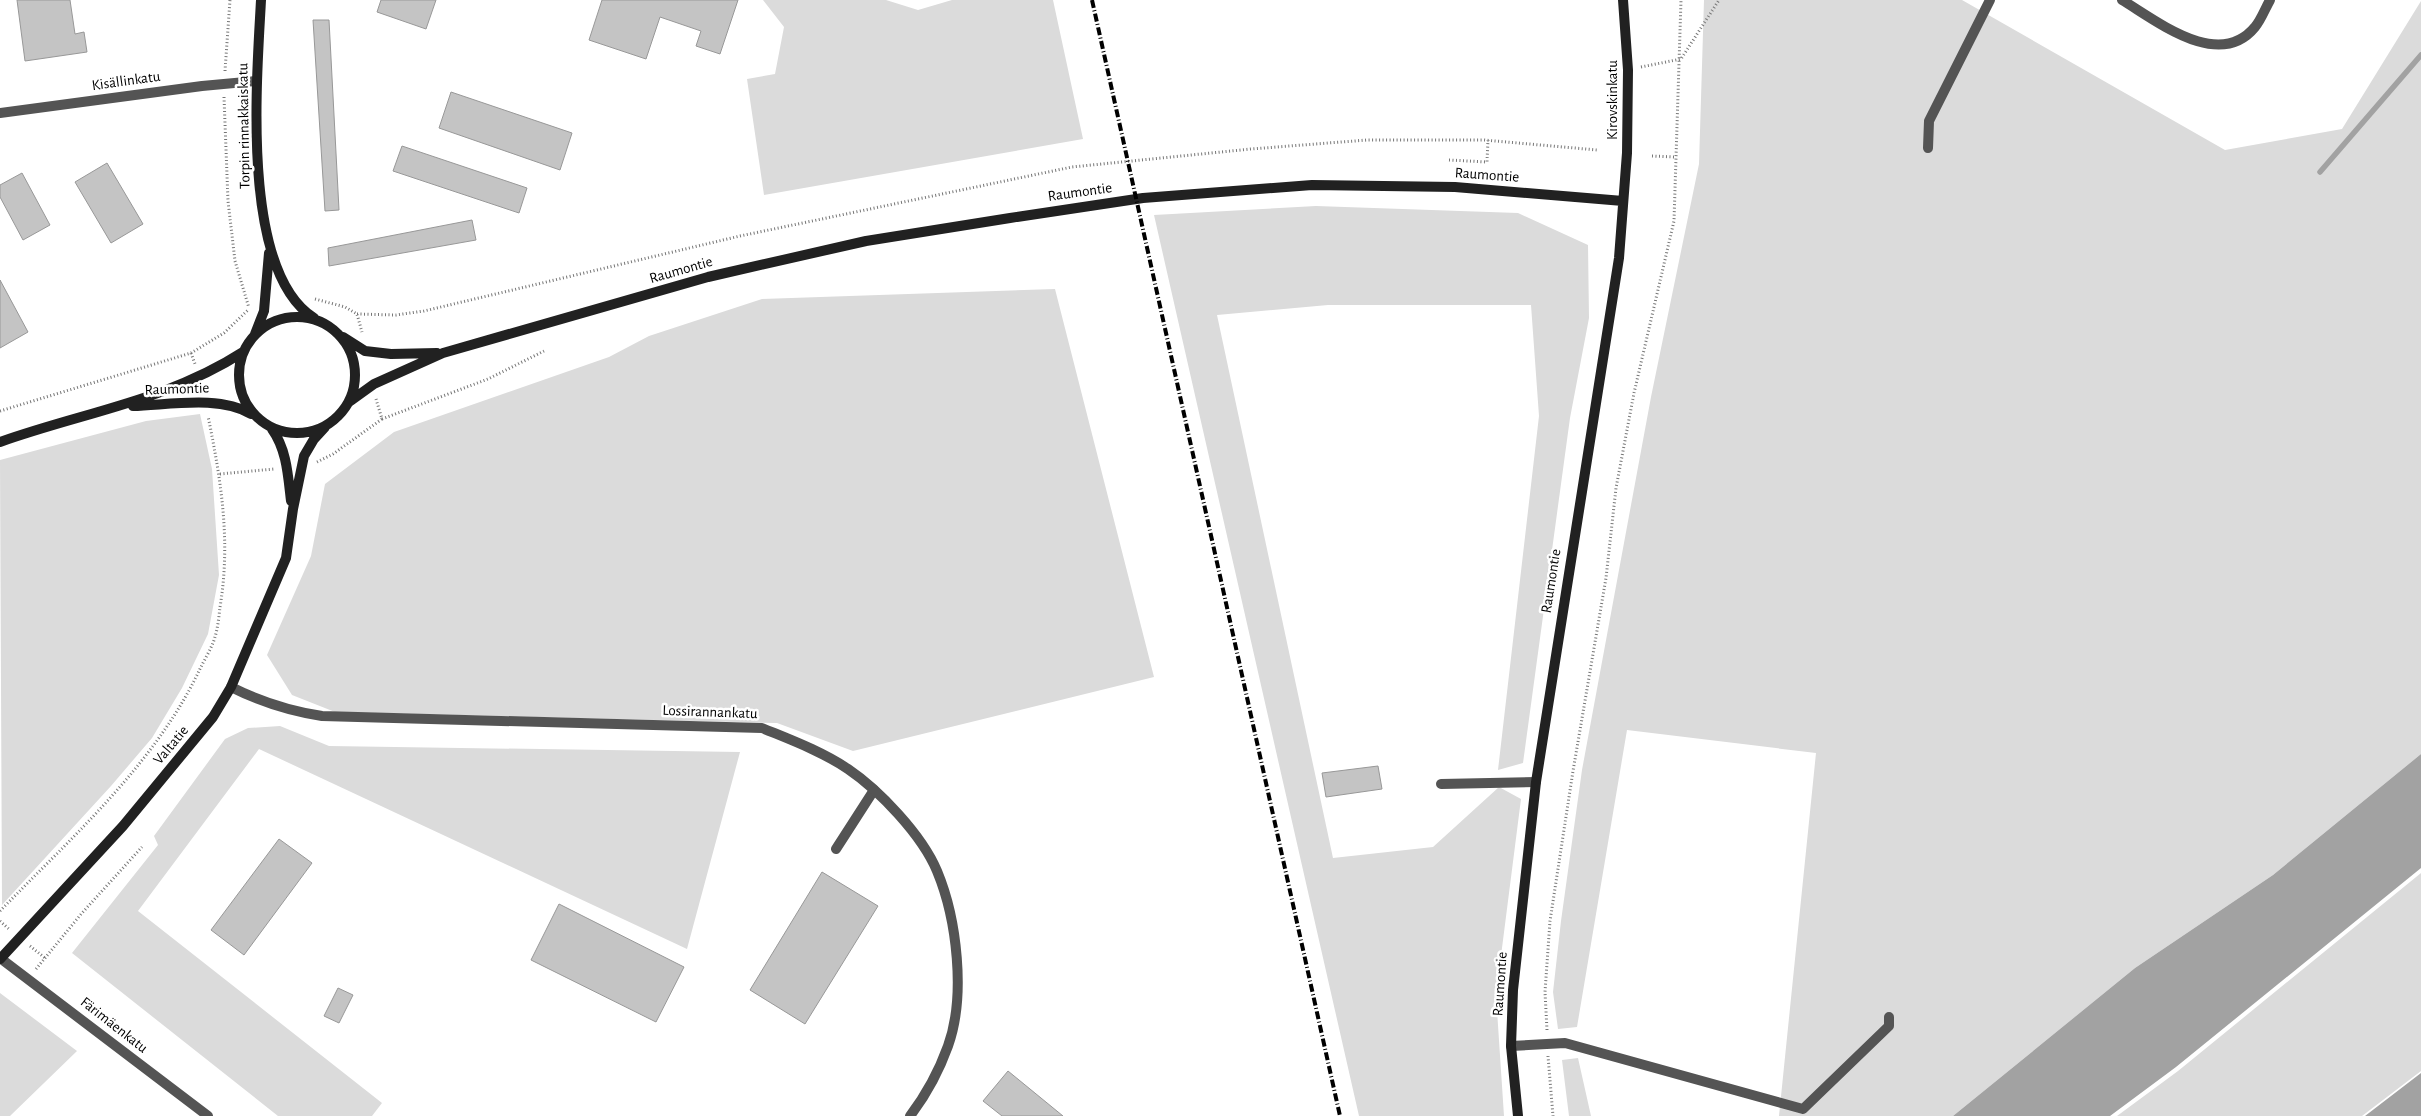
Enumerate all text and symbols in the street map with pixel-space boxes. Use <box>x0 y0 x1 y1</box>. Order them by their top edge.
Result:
street label: Kirovskinkatu <box>1605 60 1620 140</box>
street label: Torpin rinnakkaiskatu <box>235 63 253 189</box>
street label: Kisällinkatu <box>91 69 162 93</box>
street label: Raumontie <box>1454 165 1520 185</box>
street label: Raumontie <box>1047 180 1113 204</box>
street label: Raumontie <box>648 254 714 286</box>
street label: Raumontie <box>144 380 210 398</box>
street label: Raumontie <box>1539 548 1563 614</box>
street label: Lossirannankatu <box>662 703 758 721</box>
street label: Valtatie <box>151 723 191 767</box>
street label: Raumontie <box>1490 951 1510 1017</box>
street label: Färimäenkatu <box>78 994 151 1056</box>

